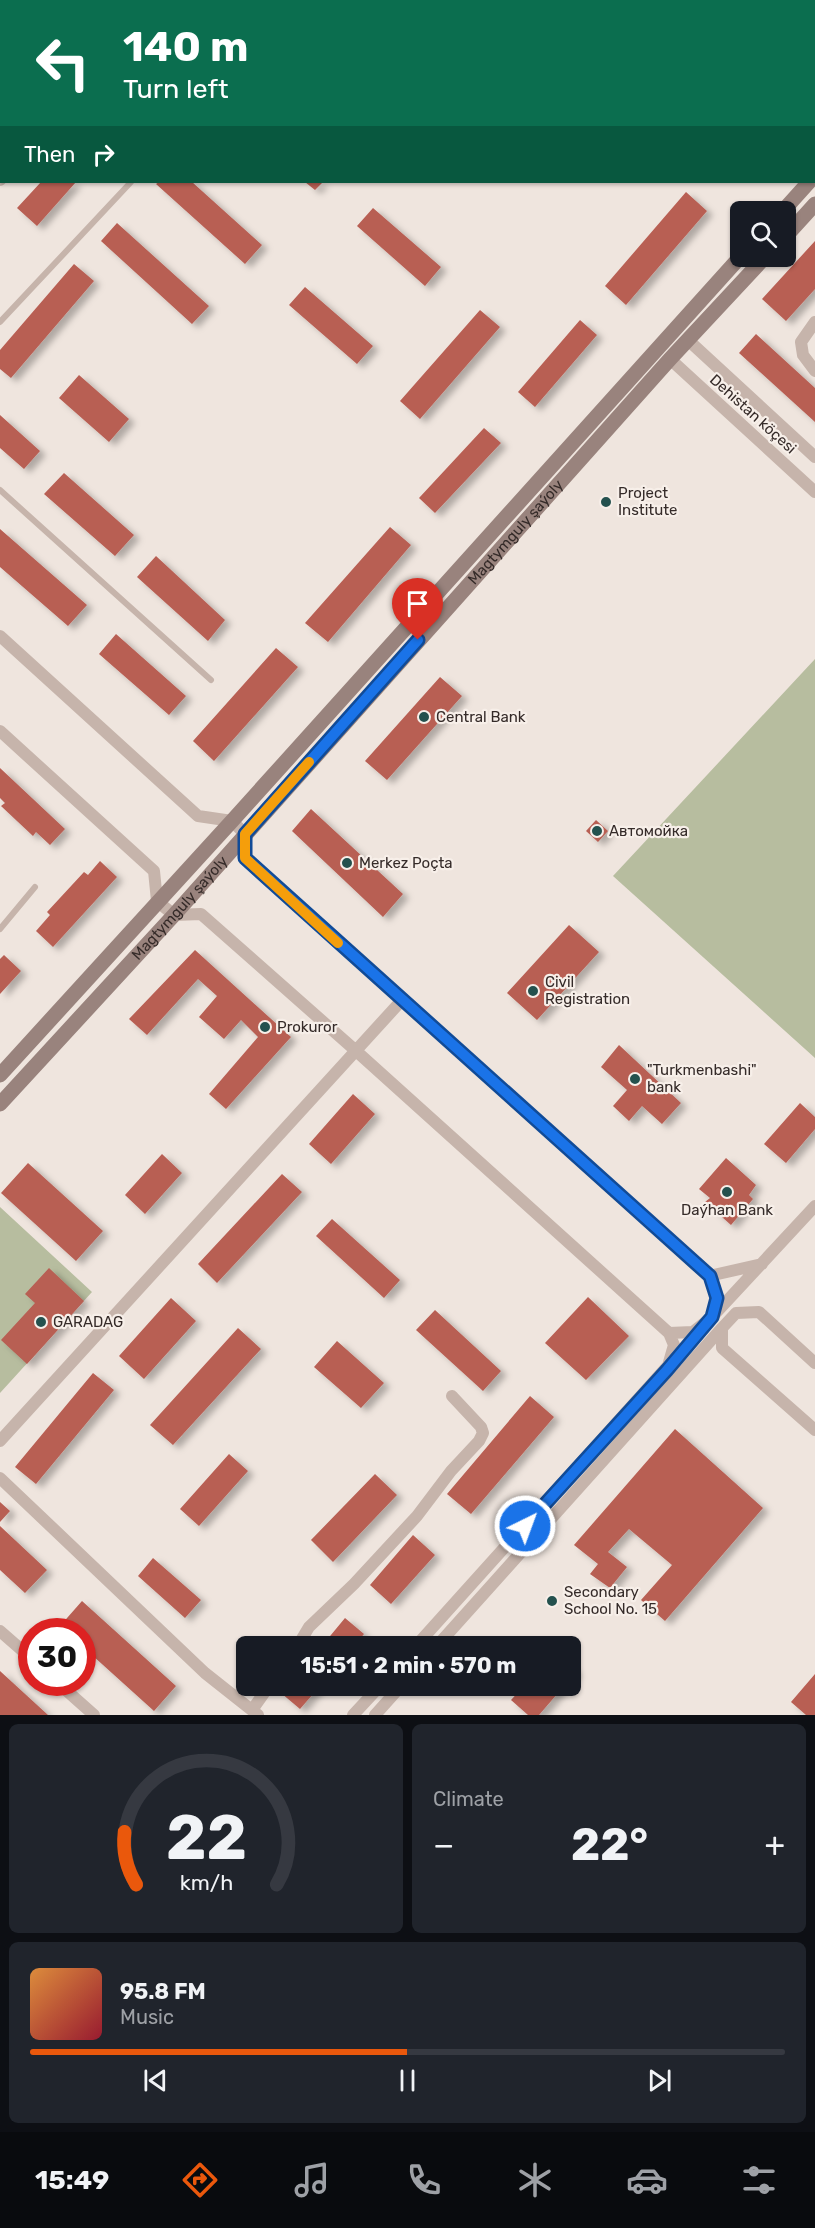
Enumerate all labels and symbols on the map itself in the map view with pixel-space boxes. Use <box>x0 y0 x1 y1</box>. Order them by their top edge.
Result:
street label: Dehistan köçesi <box>706 371 800 457</box>
street label: Magtymguly şaýoly <box>464 476 567 588</box>
place label: Project Institute <box>618 484 677 519</box>
marker: Project Institute <box>599 495 613 509</box>
pin <box>392 578 443 640</box>
place label: Central Bank <box>436 708 526 726</box>
marker: Central Bank <box>417 710 431 724</box>
place label: Автомойка <box>609 822 688 840</box>
marker: Автомойка <box>590 824 604 838</box>
street label: Magtymguly şaýoly <box>128 852 231 964</box>
place label: Merkez Poçta <box>359 854 453 872</box>
marker: Merkez Poçta <box>340 856 354 870</box>
place label: Civil Registration <box>545 973 630 1008</box>
marker: Civil Registration <box>526 984 540 998</box>
place label: Prokuror <box>277 1018 338 1036</box>
marker: Prokuror <box>258 1020 272 1034</box>
place label: "Turkmenbashi" bank <box>647 1061 757 1096</box>
marker: "Turkmenbashi" bank <box>628 1072 642 1086</box>
marker: Daýhan Bank <box>720 1185 734 1199</box>
place label: Daýhan Bank <box>681 1201 773 1219</box>
place label: GARADAG <box>53 1313 123 1331</box>
marker: GARADAG <box>34 1315 48 1329</box>
position arrow <box>493 1494 557 1558</box>
place label: Secondary School No. 15 <box>564 1583 657 1618</box>
marker: Secondary School No. 15 <box>545 1594 559 1608</box>
speed limit sign: 30 <box>18 1618 96 1696</box>

